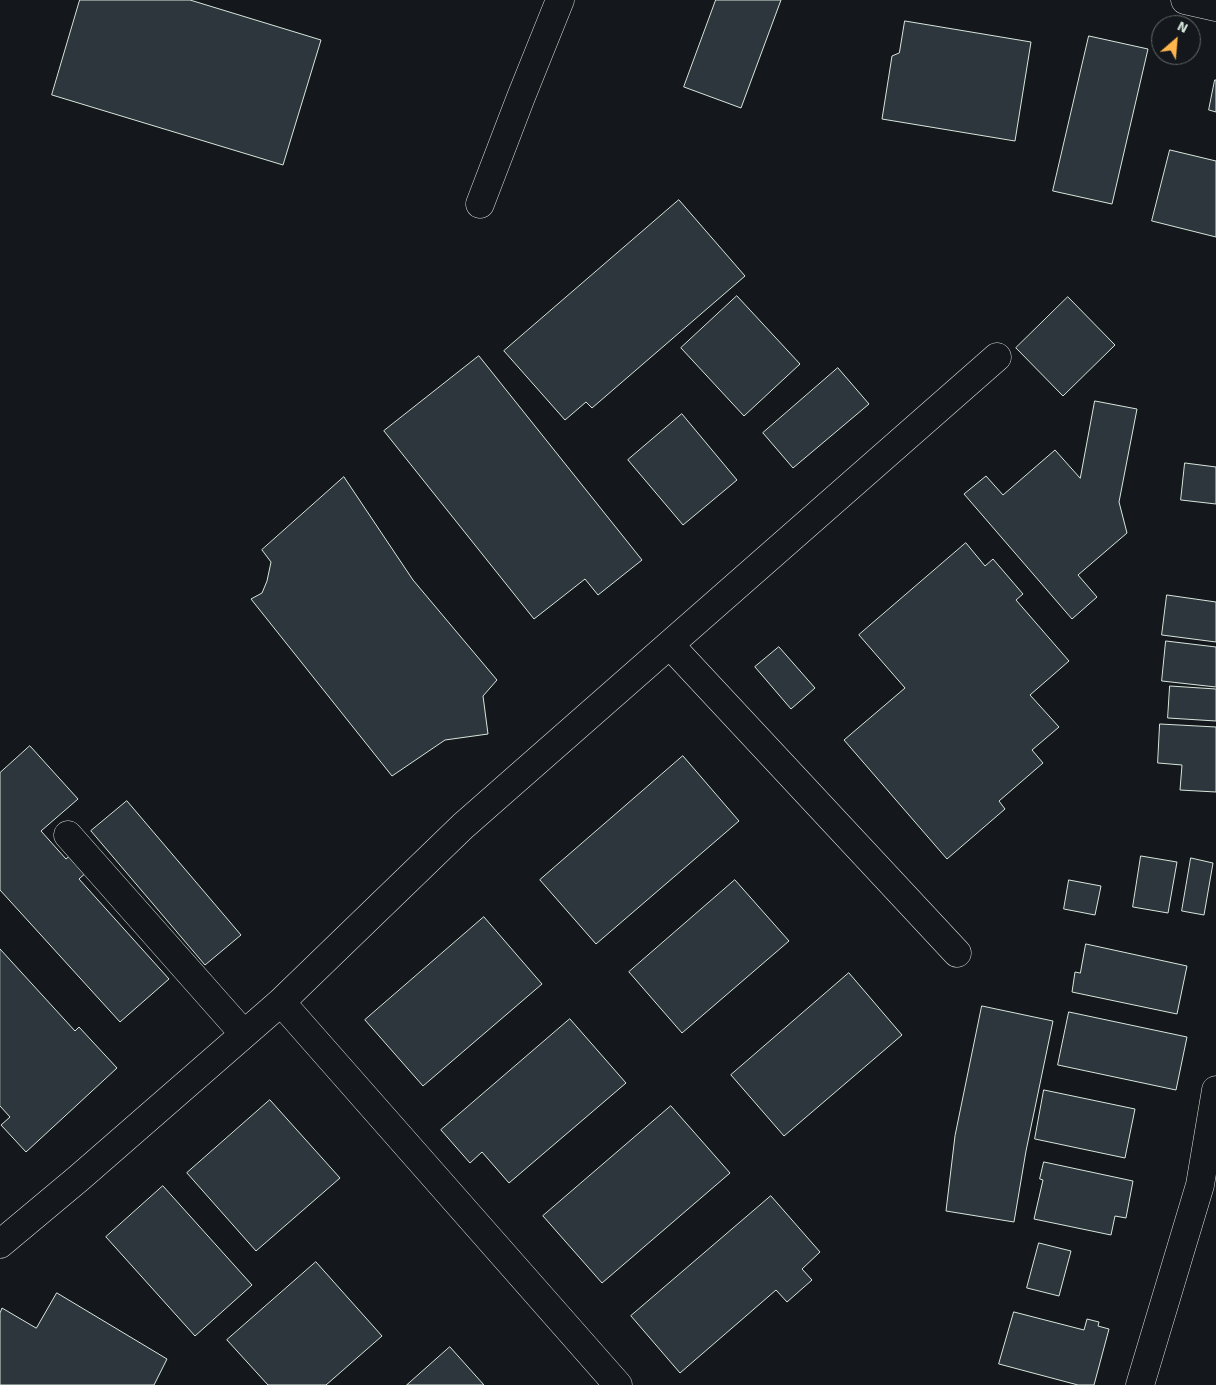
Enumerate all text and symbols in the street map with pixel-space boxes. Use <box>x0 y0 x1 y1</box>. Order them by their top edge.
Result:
north arrow <box>1151 15 1201 65</box>
text: N <box>1174 17 1191 37</box>

